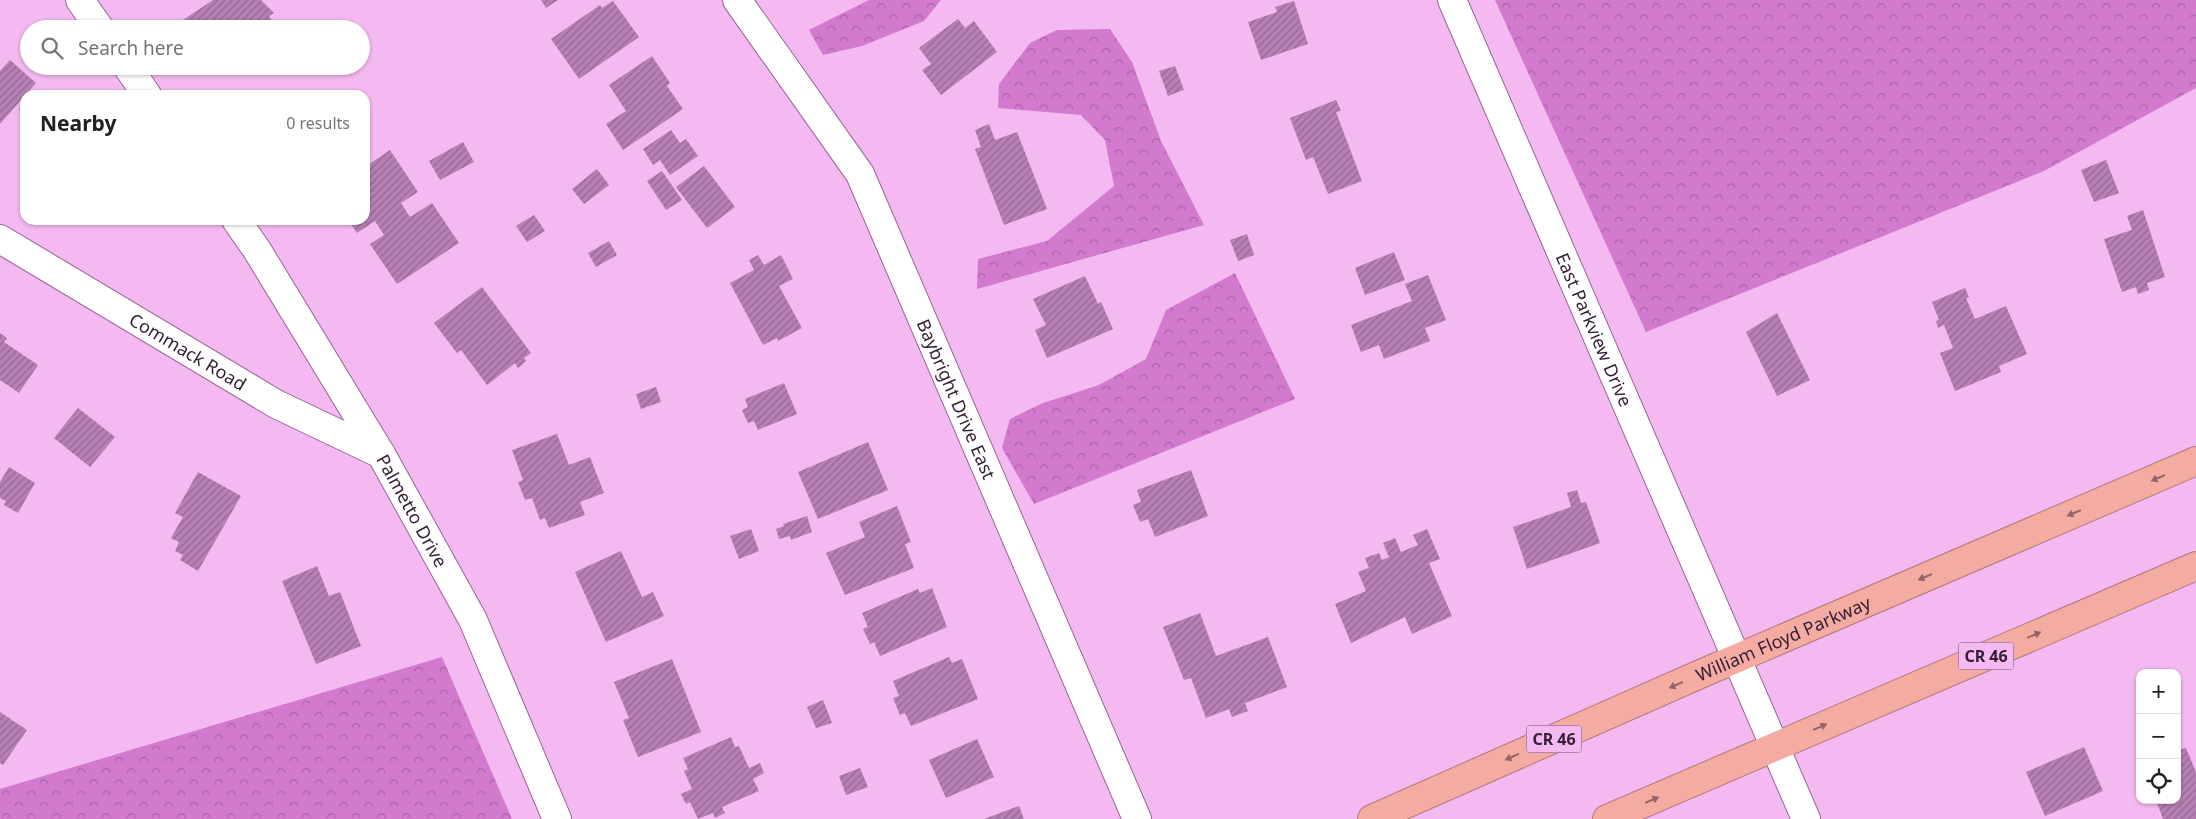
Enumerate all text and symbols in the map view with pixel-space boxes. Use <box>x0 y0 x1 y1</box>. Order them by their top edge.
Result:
search box <box>20 20 370 75</box>
icon: search <box>38 34 66 62</box>
text: Search here <box>78 35 184 61</box>
text: Nearby <box>40 109 116 137</box>
text: 0 results <box>286 112 350 134</box>
street label: East Parkview Drive <box>1551 249 1638 410</box>
street label: Commack Road <box>125 307 251 396</box>
street label: Baybright Drive East <box>912 315 1002 483</box>
street label: Palmetto Drive <box>371 450 453 571</box>
one-way arrow <box>2151 474 2165 482</box>
one-way arrow <box>2067 510 2081 518</box>
one-way arrow <box>1918 574 1932 582</box>
street label: William Floyd Parkway <box>1692 590 1875 687</box>
one-way arrow <box>2027 631 2041 639</box>
road number: CR 46 <box>1958 642 2014 669</box>
map controls <box>2136 669 2181 804</box>
button: + <box>2136 669 2181 714</box>
one-way arrow <box>1669 681 1683 689</box>
button: − <box>2136 714 2181 759</box>
one-way arrow <box>1813 723 1828 731</box>
road number: CR 46 <box>1526 726 1582 752</box>
one-way arrow <box>1505 754 1519 762</box>
button: locate <box>2136 759 2181 804</box>
one-way arrow <box>1645 795 1659 803</box>

